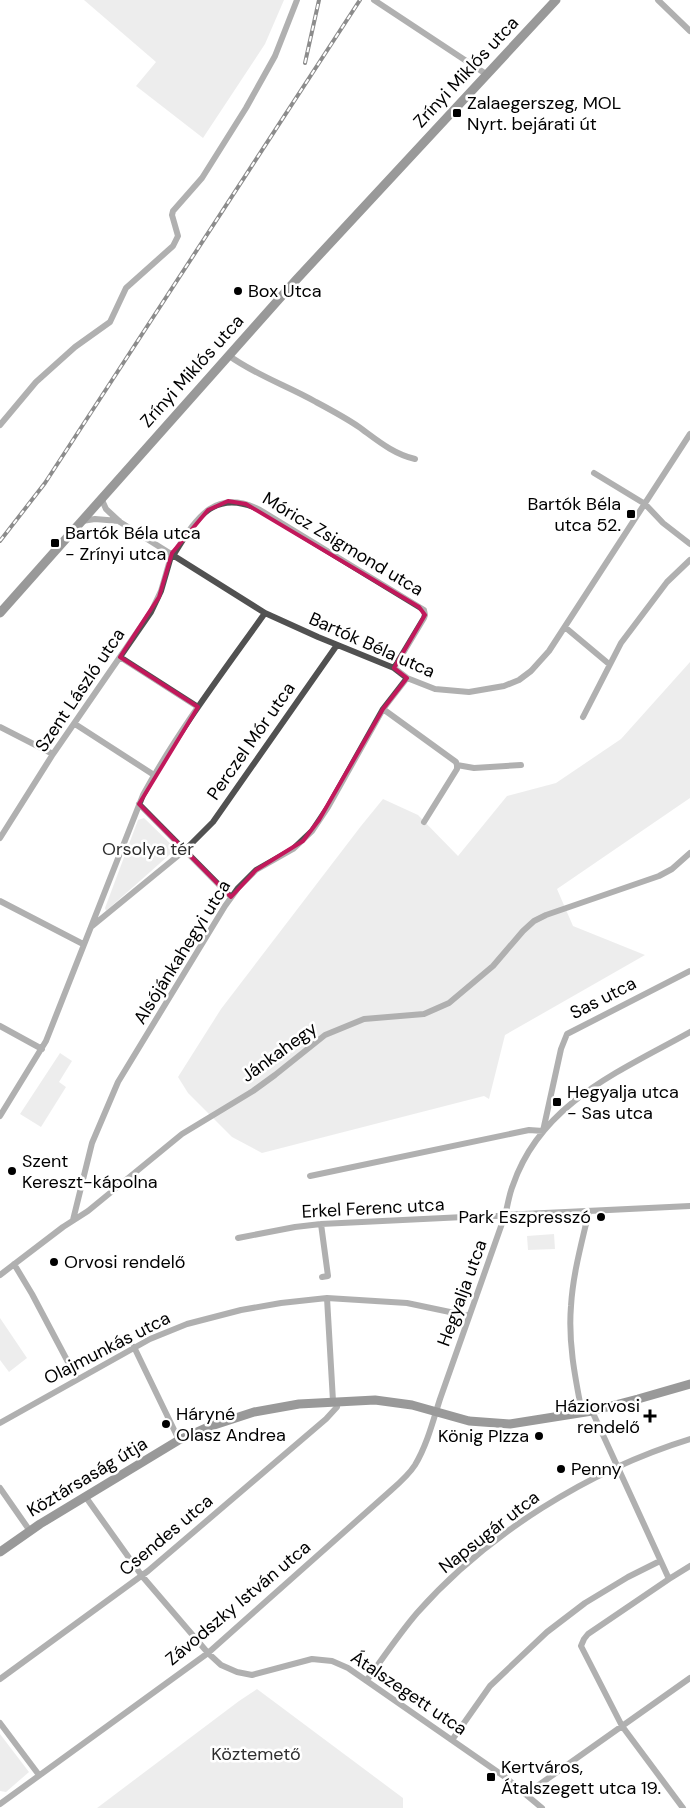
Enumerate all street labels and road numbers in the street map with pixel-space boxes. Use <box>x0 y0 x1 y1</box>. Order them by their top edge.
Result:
street label: Zrínyi Miklós utca <box>408 11 524 133</box>
street label: Zrínyi Miklós utca <box>135 310 249 432</box>
street label: Móricz Zsigmond utca <box>258 486 428 602</box>
street label: Bartók Béla utca <box>305 606 439 684</box>
street label: Szent László utca <box>30 623 130 757</box>
street label: Perczel Mór utca <box>201 677 301 805</box>
street label: Alsójánkahegyi utca <box>128 875 236 1029</box>
street label: Sas utca <box>566 971 640 1025</box>
street label: Jánkahegy <box>236 1016 322 1088</box>
street label: Erkel Ferenc utca <box>301 1192 445 1224</box>
street label: Hegyalja utca <box>432 1236 492 1350</box>
street label: Olajmunkás utca <box>40 1306 174 1390</box>
street label: Köztársaság útja <box>22 1432 152 1522</box>
street label: Napsugár utca <box>434 1485 544 1579</box>
street label: Csendes utca <box>114 1489 218 1581</box>
street label: Závodszky István utca <box>160 1535 316 1671</box>
street label: Átalszegett utca <box>346 1645 472 1741</box>

